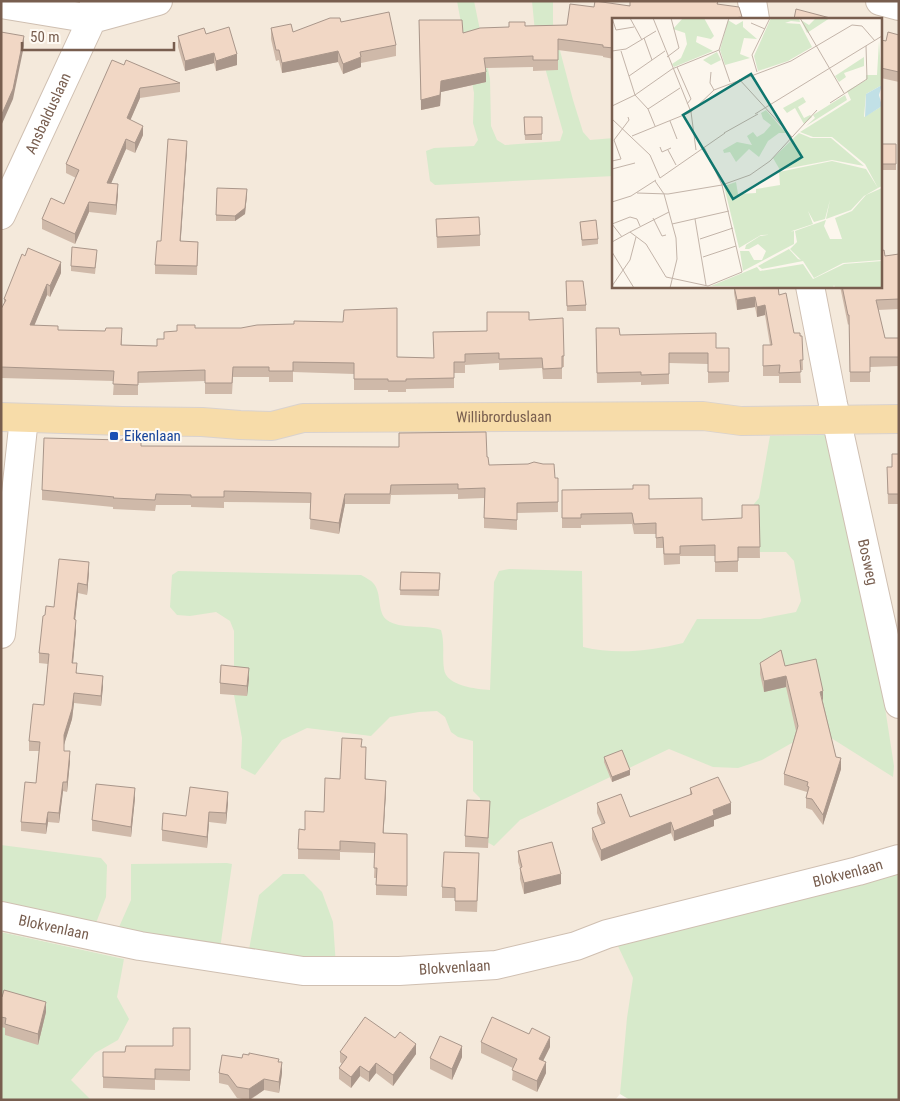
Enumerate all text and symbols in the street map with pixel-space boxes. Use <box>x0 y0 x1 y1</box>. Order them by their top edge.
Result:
inset map <box>612 18 882 288</box>
scale bar <box>22 20 175 52</box>
text: 50 m <box>30 28 60 46</box>
street label: Ansbalduslaan <box>22 70 75 157</box>
street label: Willibrorduslaan <box>456 408 552 426</box>
place label: Eikenlaan <box>124 427 181 445</box>
marker: Eikenlaan <box>108 430 120 442</box>
street label: Bosweg <box>854 537 882 587</box>
street label: Blokvenlaan <box>811 855 885 891</box>
street label: Blokvenlaan <box>17 911 91 944</box>
street label: Blokvenlaan <box>418 956 491 979</box>

